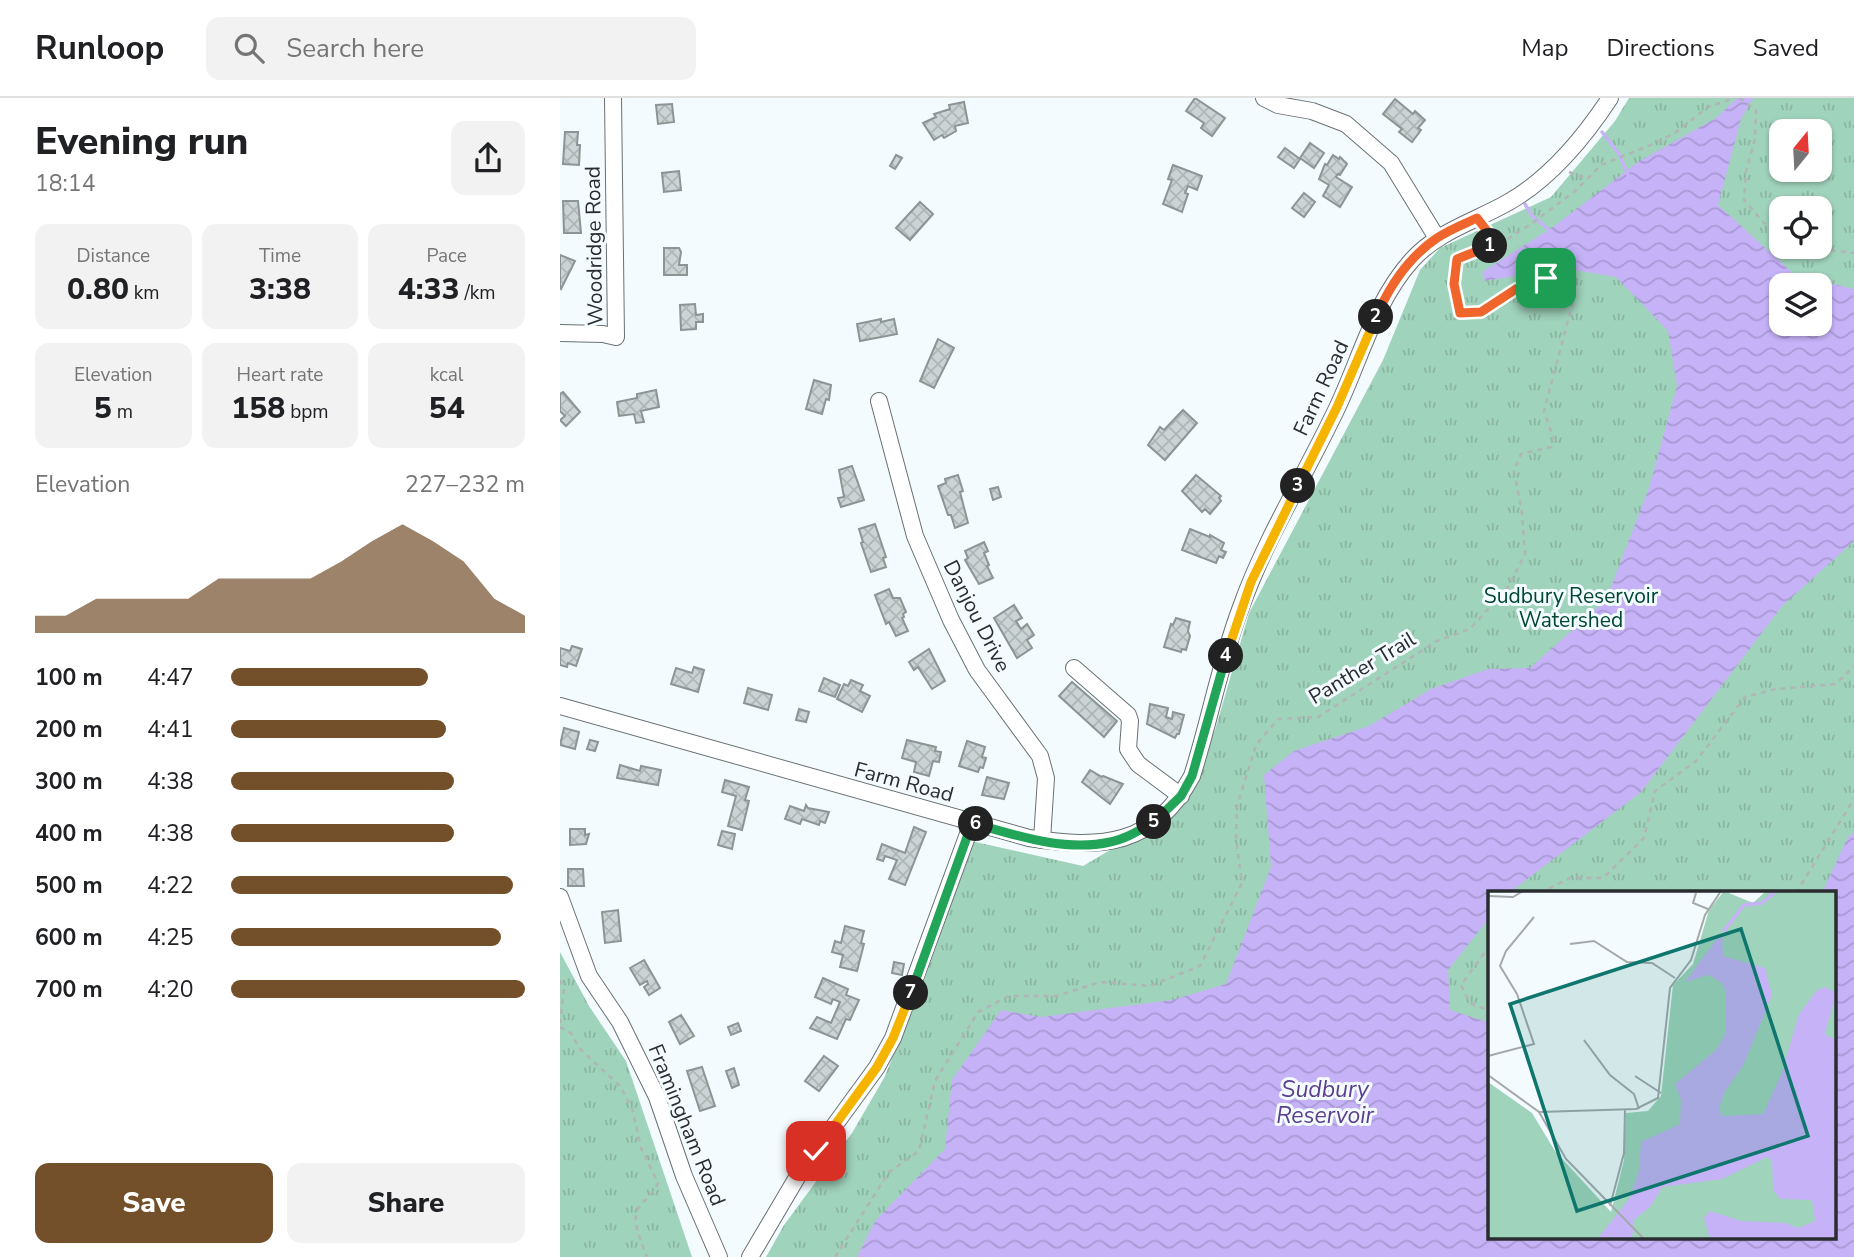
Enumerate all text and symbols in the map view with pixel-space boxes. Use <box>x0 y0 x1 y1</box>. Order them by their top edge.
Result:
search box <box>206 17 696 80</box>
text: Runloop <box>35 26 164 71</box>
icon: search <box>230 29 268 67</box>
text: Search here <box>286 31 424 66</box>
text: Map <box>1521 32 1568 64</box>
text: Directions <box>1606 32 1715 64</box>
text: Saved <box>1753 32 1819 64</box>
text: Evening run <box>35 116 248 167</box>
north arrow <box>1769 119 1832 182</box>
map controls <box>1769 119 1832 336</box>
button: share <box>451 121 525 195</box>
street label: Woodridge Road <box>579 166 609 326</box>
text: 18:14 <box>35 168 95 199</box>
button: locate <box>1769 196 1832 259</box>
pin: 1 <box>1472 228 1508 264</box>
text: 1 <box>1484 232 1495 258</box>
text: Distance <box>76 243 150 269</box>
text: Time <box>259 243 301 269</box>
text: Pace <box>426 243 467 269</box>
pin <box>1516 248 1576 308</box>
icon: arrive <box>1527 259 1565 297</box>
text: 0.80 <box>67 269 129 310</box>
text: 3:38 <box>249 269 311 310</box>
text: 4:33 <box>398 269 460 310</box>
button: layers <box>1769 273 1832 336</box>
text: km <box>129 280 160 306</box>
text: /km <box>460 280 496 306</box>
pin: 2 <box>1358 300 1394 334</box>
text: 2 <box>1370 303 1381 329</box>
street label: Farm Road <box>1287 336 1355 440</box>
text: Elevation <box>74 362 153 388</box>
text: Heart rate <box>237 362 323 388</box>
text: kcal <box>430 362 464 388</box>
text: 5 <box>94 388 112 429</box>
text: 158 <box>231 388 285 429</box>
text: 54 <box>429 388 465 429</box>
text: m <box>112 399 133 425</box>
text: bpm <box>285 399 329 425</box>
pin: 3 <box>1280 468 1316 504</box>
text: Elevation <box>35 469 130 500</box>
text: 227–232 m <box>405 469 525 500</box>
text: 3 <box>1292 472 1303 498</box>
street label: Danjou Drive <box>937 555 1017 677</box>
park label: Sudbury Reservoir Watershed <box>1484 582 1659 634</box>
street label: Panther Trail <box>1303 625 1421 711</box>
pin: 4 <box>1208 638 1244 674</box>
text: 4 <box>1220 642 1231 668</box>
text: 100 m <box>35 662 103 693</box>
text: 4:47 <box>147 662 194 693</box>
text: 200 m <box>35 714 103 745</box>
text: 4:41 <box>147 714 194 745</box>
street label: Farm Road <box>851 755 957 809</box>
text: 300 m <box>35 766 103 797</box>
text: 4:38 <box>147 766 194 797</box>
pin: 5 <box>1136 804 1172 840</box>
pin: 6 <box>958 806 994 842</box>
text: 5 <box>1148 808 1159 834</box>
text: 6 <box>970 810 981 836</box>
text: 400 m <box>35 818 103 849</box>
text: 4:38 <box>147 818 194 849</box>
text: 500 m <box>35 870 103 901</box>
text: 4:22 <box>147 870 194 901</box>
inset map <box>1488 891 1836 1240</box>
text: 600 m <box>35 922 103 953</box>
text: 4:25 <box>147 922 194 953</box>
text: 700 m <box>35 974 103 1005</box>
text: 4:20 <box>147 974 194 1005</box>
pin: 7 <box>894 976 928 1010</box>
text: 7 <box>905 979 916 1005</box>
street label: Framingham Road <box>642 1040 732 1210</box>
water label: Sudbury Reservoir <box>1276 1074 1375 1131</box>
pin <box>786 1121 846 1181</box>
icon: check <box>797 1132 835 1170</box>
button: Save <box>35 1163 273 1243</box>
button: Share <box>287 1163 525 1243</box>

